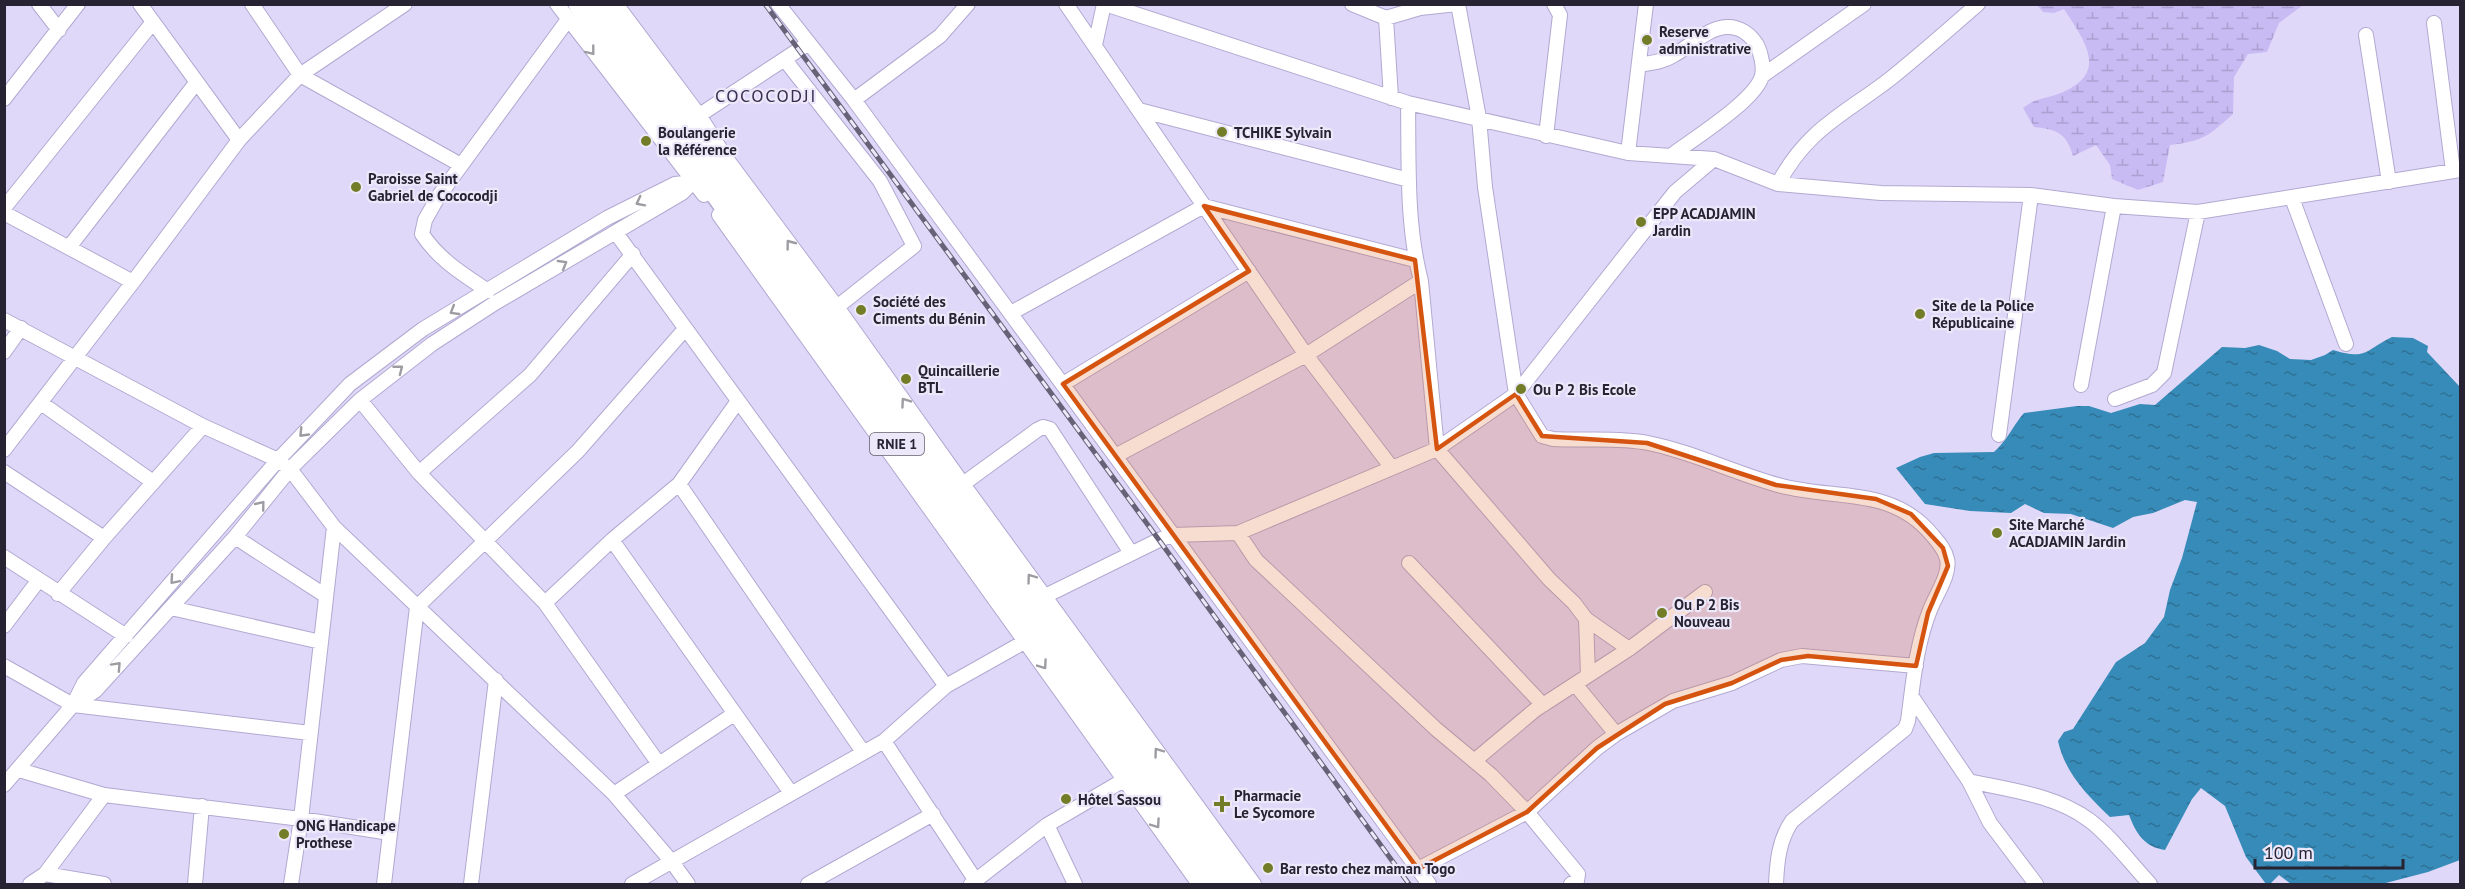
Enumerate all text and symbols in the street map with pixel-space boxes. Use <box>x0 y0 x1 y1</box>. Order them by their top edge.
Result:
place label: Reserve administrative <box>1659 22 1751 58</box>
marker: Reserve administrative <box>1640 33 1654 47</box>
one-way arrow <box>584 45 595 56</box>
district label: COCOCODJI <box>715 84 817 107</box>
place label: Boulangerie la Référence <box>658 123 737 159</box>
place label: TCHIKE Sylvain <box>1234 123 1332 142</box>
marker: TCHIKE Sylvain <box>1215 125 1229 139</box>
marker: Boulangerie la Référence <box>639 134 653 148</box>
place label: Paroisse Saint Gabriel de Cococodji <box>368 169 498 205</box>
marker: Paroisse Saint Gabriel de Cococodji <box>349 180 363 194</box>
one-way arrow <box>636 195 647 206</box>
place label: EPP ACADJAMIN Jardin <box>1652 204 1756 240</box>
marker: EPP ACADJAMIN Jardin <box>1634 215 1648 229</box>
one-way arrow <box>787 240 798 251</box>
one-way arrow <box>557 260 567 271</box>
place label: Société des Ciments du Bénin <box>873 292 985 328</box>
place label: Site de la Police Républicaine <box>1932 296 2034 332</box>
marker: Société des Ciments du Bénin <box>854 303 868 317</box>
one-way arrow <box>450 304 460 316</box>
marker: Site de la Police Républicaine <box>1913 307 1927 321</box>
place label: Quincaillerie BTL <box>918 361 1000 397</box>
one-way arrow <box>393 366 404 377</box>
marker: Quincaillerie BTL <box>899 372 913 386</box>
place label: Ou P 2 Bis Ecole <box>1533 380 1637 399</box>
marker: Ou P 2 Bis Ecole <box>1514 382 1528 396</box>
one-way arrow <box>901 398 912 409</box>
one-way arrow <box>300 426 311 437</box>
road number: RNIE 1 <box>870 433 924 455</box>
one-way arrow <box>253 501 264 512</box>
place label: Site Marché ACADJAMIN Jardin <box>2009 515 2126 551</box>
marker: Site Marché ACADJAMIN Jardin <box>1990 526 2004 540</box>
one-way arrow <box>170 573 181 583</box>
one-way arrow <box>1027 573 1038 584</box>
place label: Ou P 2 Bis Nouveau <box>1674 595 1739 631</box>
marker: Ou P 2 Bis Nouveau <box>1655 606 1669 620</box>
one-way arrow <box>1036 658 1047 669</box>
one-way arrow <box>110 663 121 673</box>
one-way arrow <box>1154 748 1165 759</box>
place label: Pharmacie Le Sycomore <box>1234 786 1315 822</box>
place label: Hôtel Sassou <box>1078 790 1161 809</box>
marker: Hôtel Sassou <box>1059 792 1073 806</box>
marker: Pharmacie Le Sycomore <box>1215 797 1229 811</box>
place label: ONG Handicape Prothese <box>296 816 396 852</box>
one-way arrow <box>1149 818 1160 829</box>
marker: ONG Handicape Prothese <box>277 827 291 841</box>
scale bar <box>2255 832 2404 870</box>
text: 100 m <box>2264 841 2313 864</box>
place label: Bar resto chez maman Togo <box>1280 859 1455 878</box>
marker: Bar resto chez maman Togo <box>1261 861 1275 875</box>

